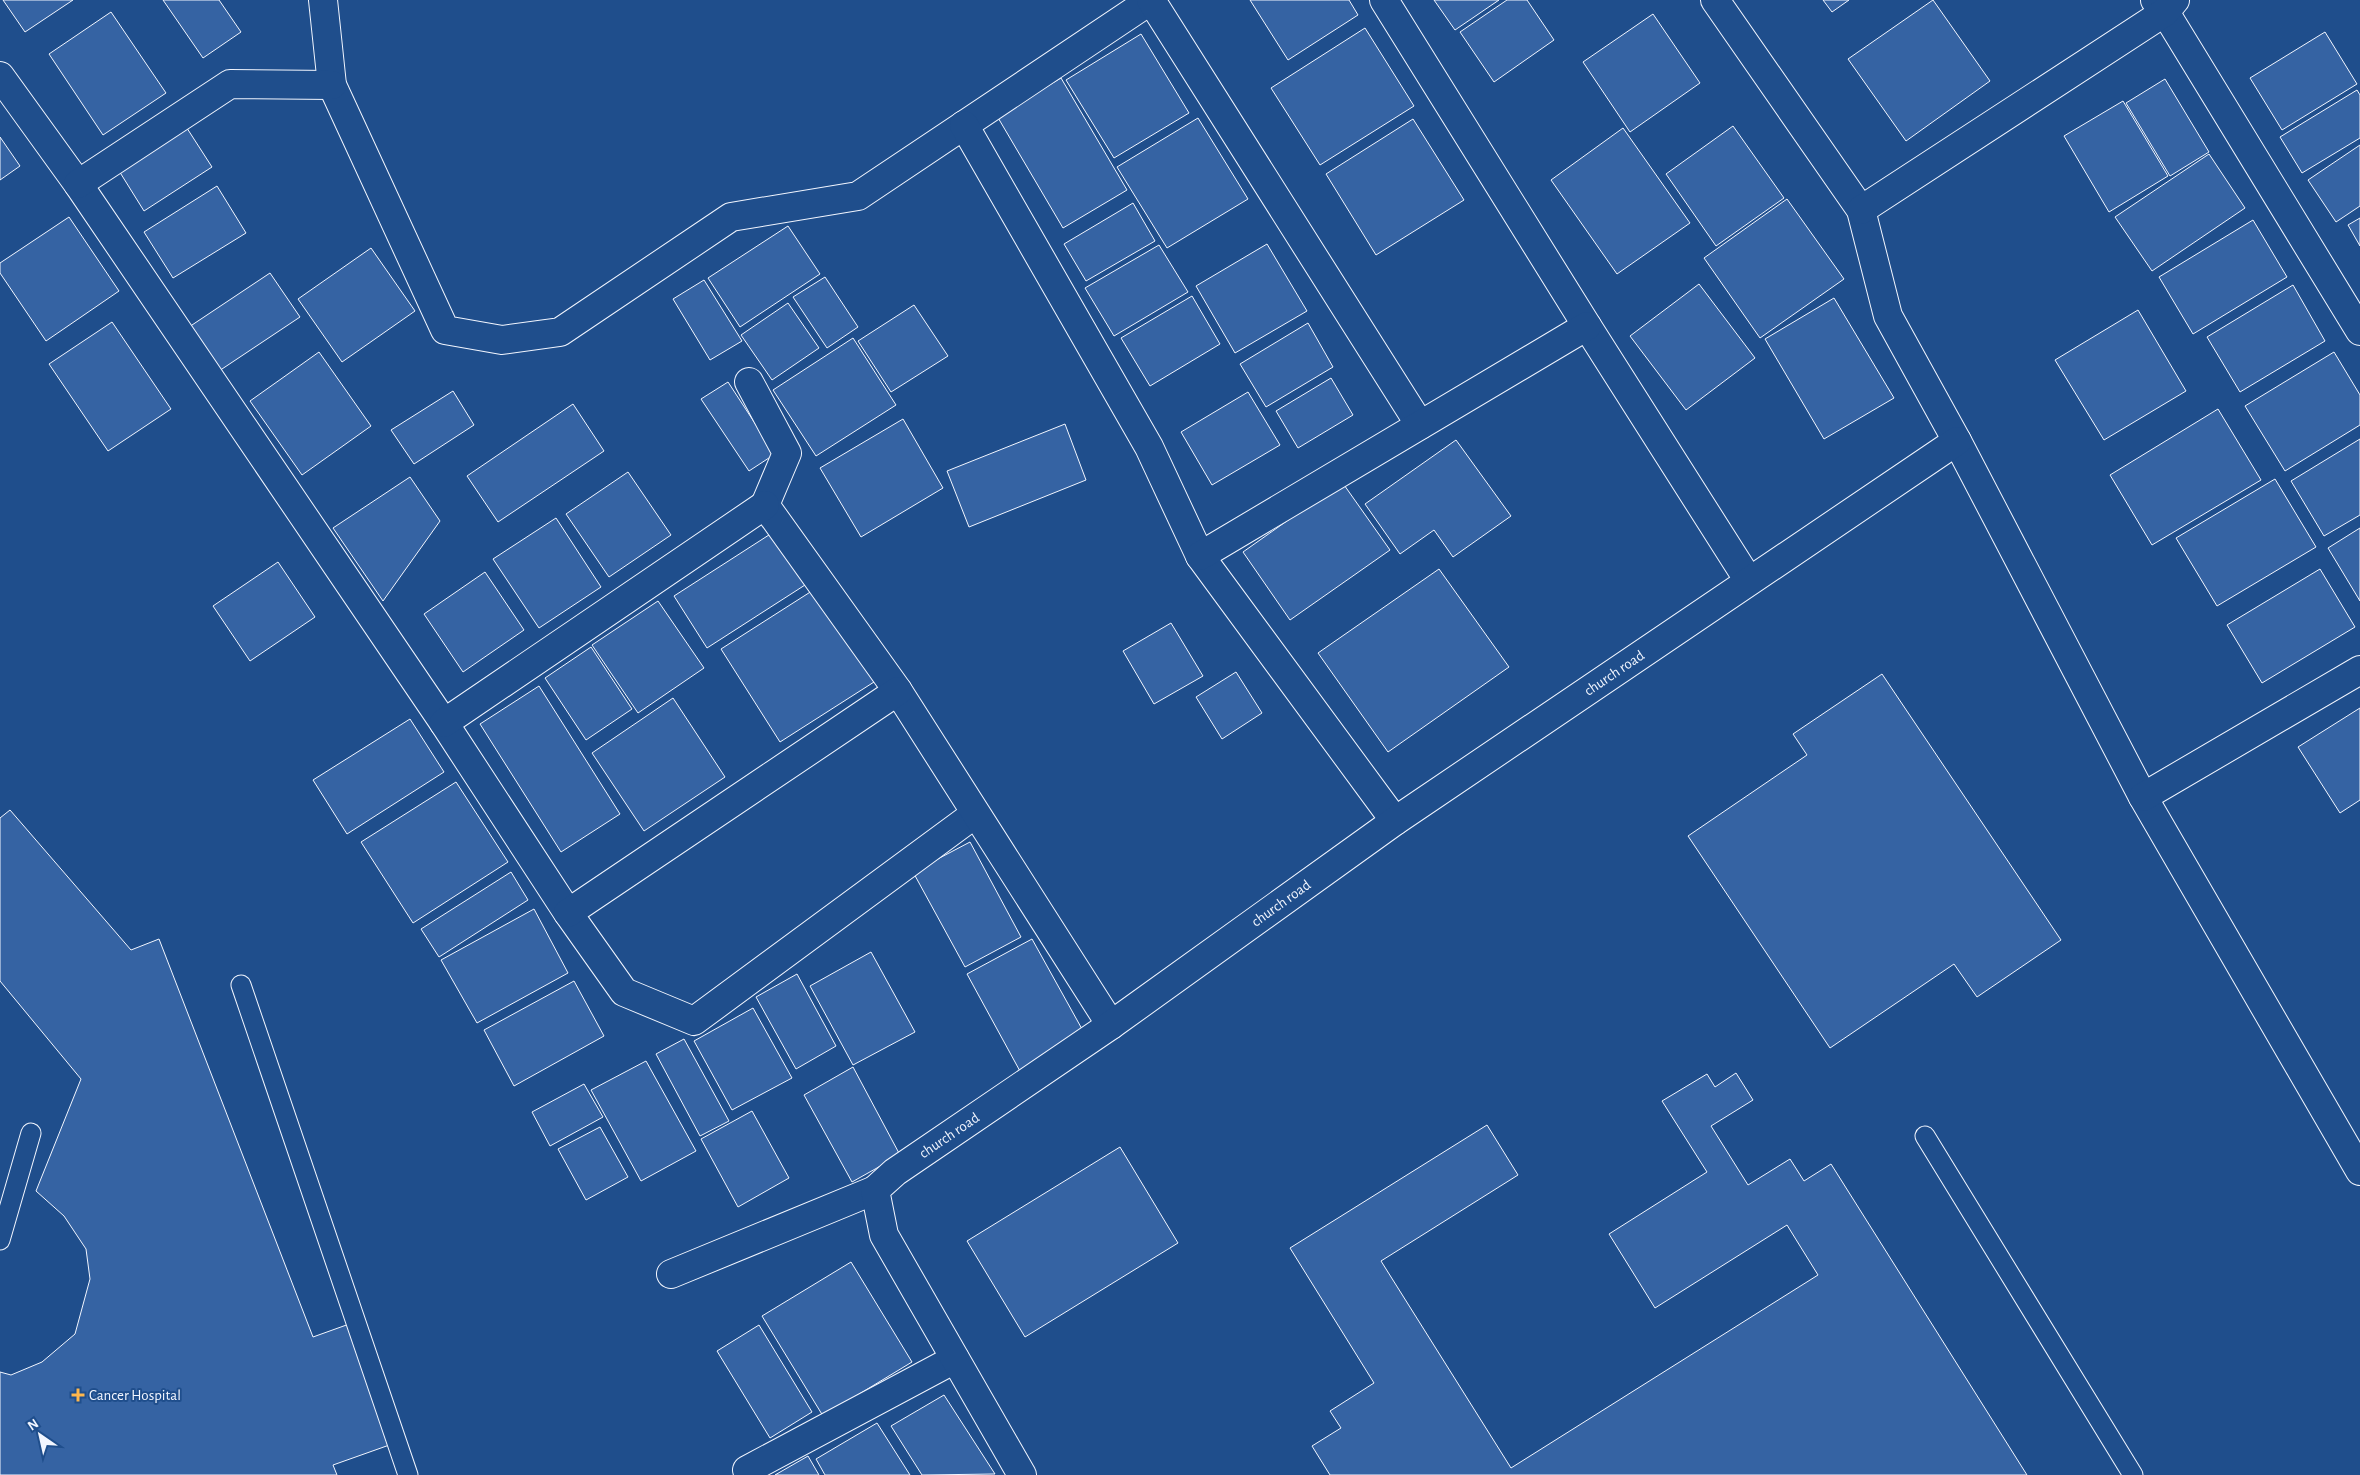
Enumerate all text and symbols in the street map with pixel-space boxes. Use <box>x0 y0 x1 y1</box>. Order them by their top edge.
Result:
street label: church road <box>1581 647 1647 698</box>
street label: church road <box>1248 877 1313 929</box>
street label: church road <box>916 1110 982 1161</box>
marker: Cancer Hospital <box>71 1388 85 1402</box>
place label: Cancer Hospital <box>89 1388 181 1403</box>
north arrow <box>15 1410 65 1460</box>
text: N <box>25 1417 41 1434</box>

